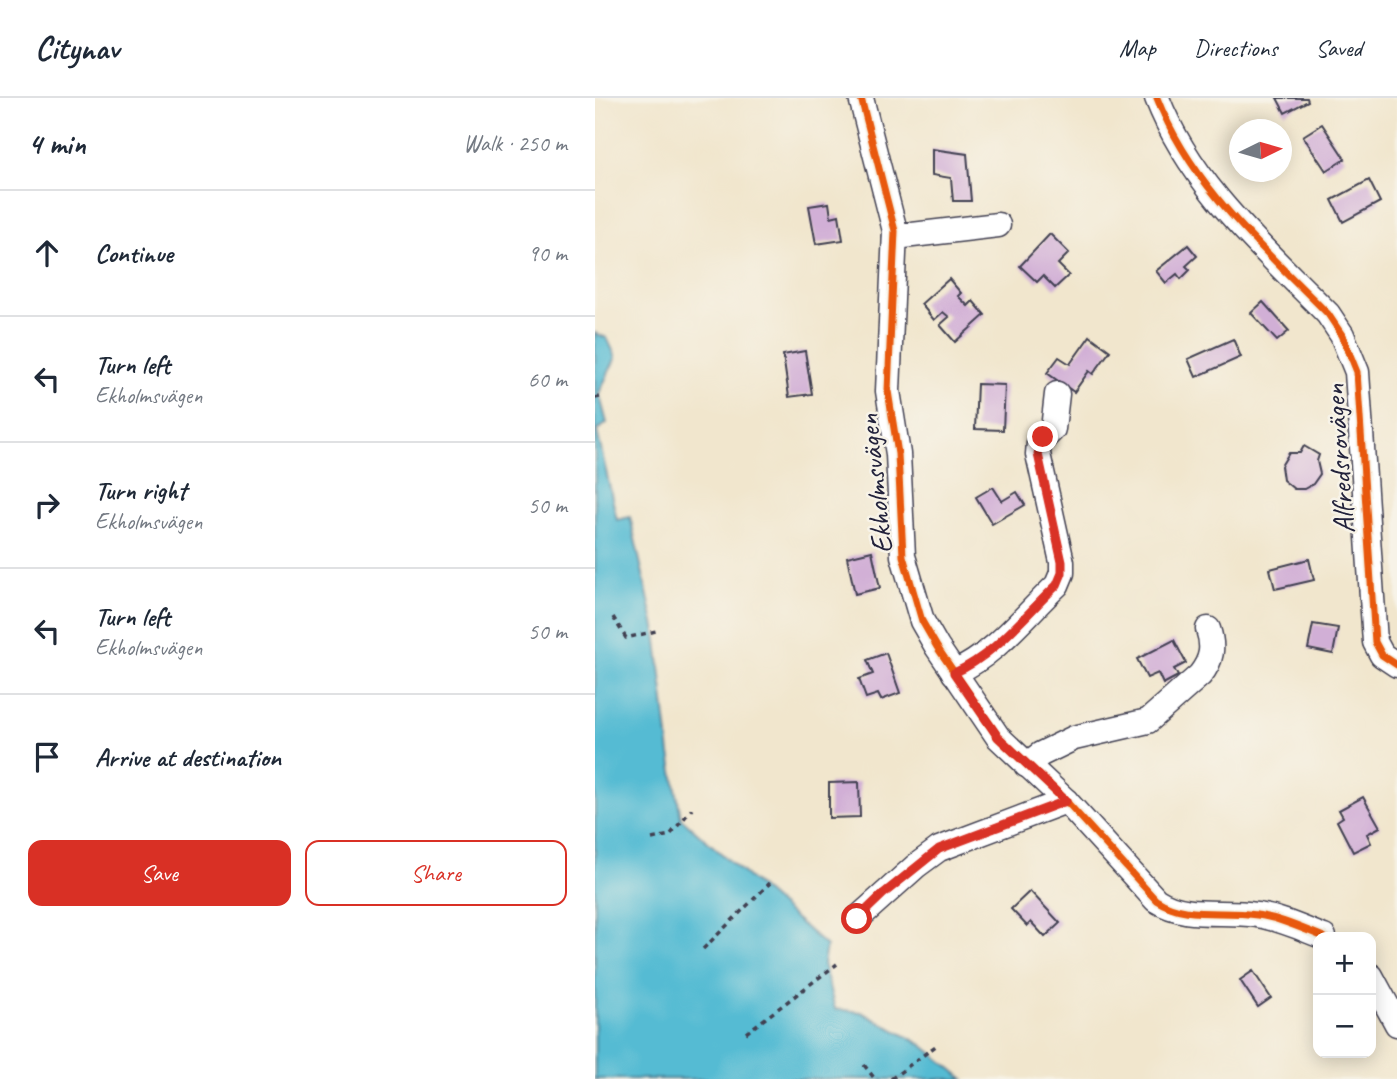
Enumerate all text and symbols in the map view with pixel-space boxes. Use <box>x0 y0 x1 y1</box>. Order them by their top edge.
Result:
text: Citynav <box>35 27 119 69</box>
text: Map <box>1119 33 1156 63</box>
text: Directions <box>1194 33 1277 63</box>
text: Saved <box>1315 33 1362 63</box>
north arrow <box>1229 119 1292 182</box>
text: 4 min <box>28 125 85 163</box>
text: Walk · 250 m <box>463 129 567 158</box>
icon: ahead <box>28 234 66 272</box>
text: Continue <box>95 237 173 270</box>
text: 90 m <box>528 239 567 268</box>
text: Turn left <box>95 348 170 381</box>
icon: left <box>28 360 66 398</box>
text: 60 m <box>528 365 567 394</box>
text: Ekholmsvägen <box>95 381 202 410</box>
street label: Alfredsrovägen <box>1315 382 1363 535</box>
street label: Ekholmsvägen <box>849 412 901 556</box>
route end <box>1027 421 1058 452</box>
text: Turn right <box>95 474 186 507</box>
icon: right <box>28 486 66 524</box>
text: 50 m <box>528 491 567 520</box>
text: Ekholmsvägen <box>95 507 202 536</box>
text: Turn left <box>95 600 170 633</box>
icon: left <box>28 612 66 650</box>
text: 50 m <box>528 617 567 646</box>
text: Ekholmsvägen <box>95 633 202 662</box>
icon: arrive <box>28 738 66 776</box>
text: Arrive at destination <box>95 741 281 774</box>
button: Save <box>28 840 291 906</box>
button: Share <box>305 840 567 906</box>
route start <box>841 903 872 934</box>
map controls <box>1313 932 1376 1058</box>
button: + <box>1313 932 1376 995</box>
button: − <box>1313 995 1376 1058</box>

